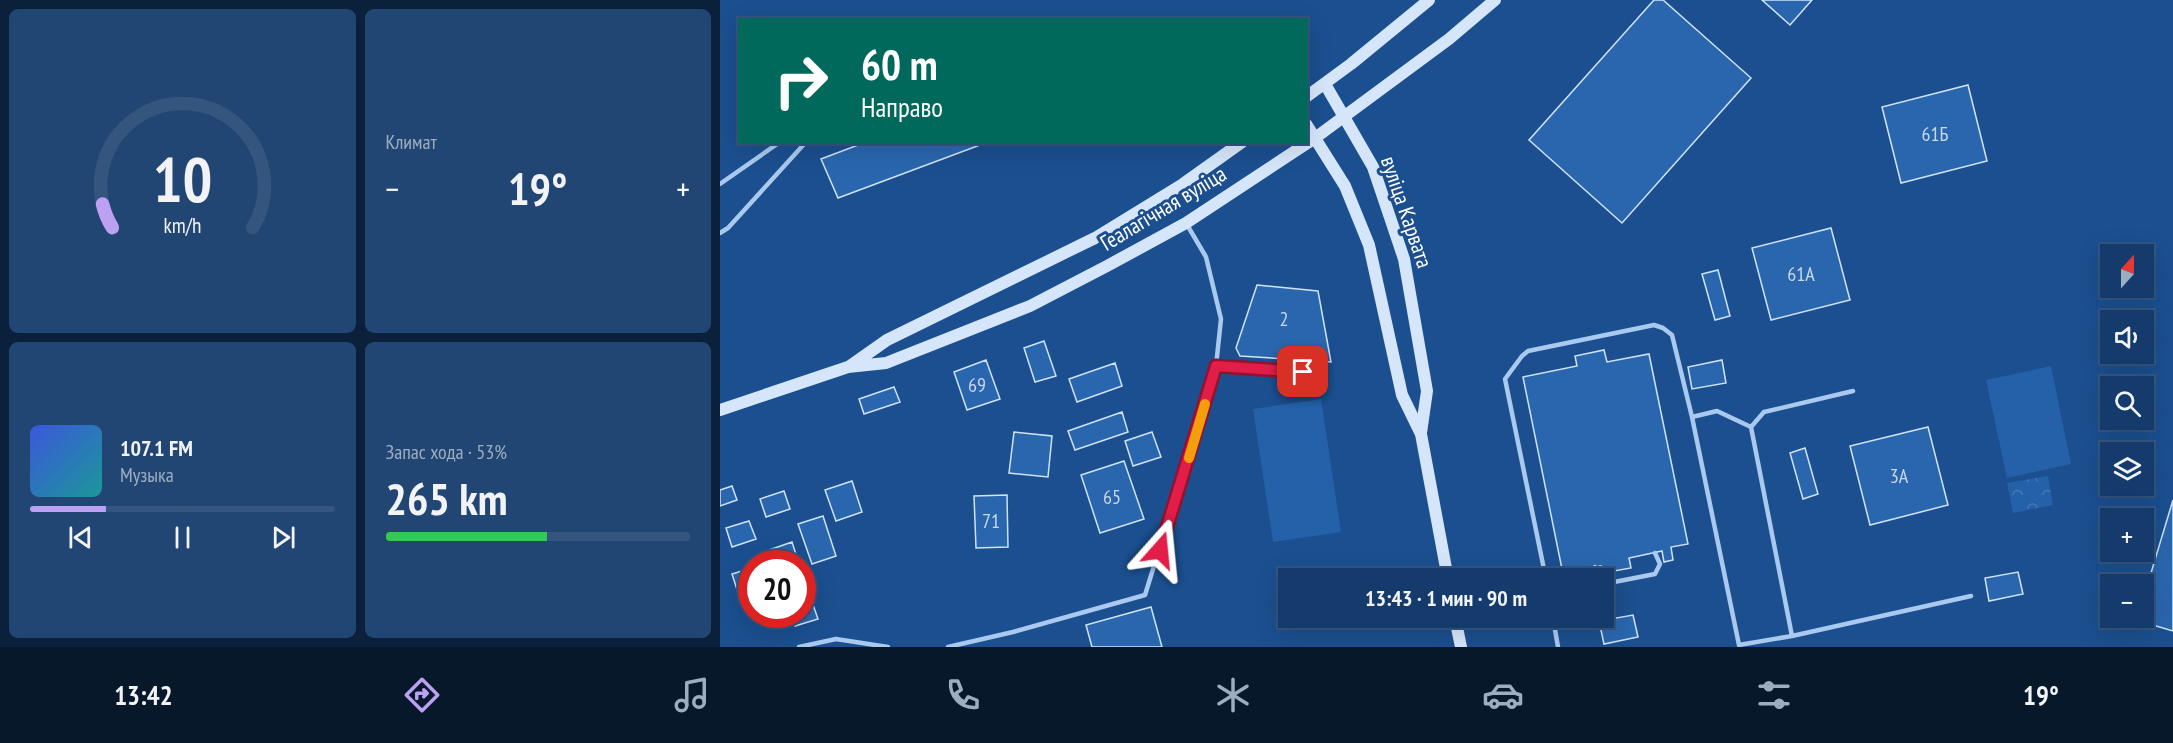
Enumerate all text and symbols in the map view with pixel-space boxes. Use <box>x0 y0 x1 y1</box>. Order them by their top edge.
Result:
text: 60 m <box>861 37 938 92</box>
icon: right <box>762 42 840 120</box>
text: Направо <box>861 90 943 124</box>
house number: 61Б <box>1922 121 1949 147</box>
text: Климат <box>386 129 437 155</box>
text: 10 <box>152 138 212 219</box>
street label: вуліца Карвата <box>1375 152 1439 272</box>
text: 19° <box>508 159 567 217</box>
street label: Геалагічная вуліца <box>1095 159 1231 257</box>
text: − <box>386 167 399 210</box>
text: + <box>676 167 690 210</box>
text: km/h <box>163 211 201 239</box>
north arrow <box>2100 244 2154 298</box>
map controls <box>2100 244 2154 628</box>
house number: 61А <box>1787 261 1815 287</box>
house number: 2 <box>1280 306 1289 332</box>
button: sound <box>2100 310 2154 364</box>
pin <box>1277 346 1328 397</box>
icon: arrive <box>1286 355 1319 388</box>
house number: 69 <box>968 372 986 398</box>
button: search <box>2100 376 2154 430</box>
text: 107.1 FM <box>120 434 193 462</box>
text: Запас хода · 53% <box>386 439 507 465</box>
button: layers <box>2100 442 2154 496</box>
text: Музыка <box>120 462 174 488</box>
house number: 3А <box>1890 463 1909 489</box>
text: 265 km <box>386 469 508 527</box>
house number: 65 <box>1103 484 1121 510</box>
house number: 71 <box>982 508 1000 534</box>
button: + <box>2100 508 2154 562</box>
position arrow <box>1128 518 1192 582</box>
icon: previous <box>64 521 97 554</box>
icon: pause <box>166 521 199 554</box>
icon: next <box>267 521 300 554</box>
speed limit sign: 20 <box>738 550 816 628</box>
button: − <box>2100 574 2154 628</box>
text: 13:43 · 1 мин · 90 m <box>1365 584 1527 612</box>
icon: directions <box>401 674 443 716</box>
icon: music <box>671 674 713 716</box>
icon: phone <box>942 674 984 716</box>
icon: climate <box>1212 674 1254 716</box>
icon: car <box>1482 674 1524 716</box>
icon: filters <box>1753 674 1795 716</box>
text: 13:42 <box>114 678 173 712</box>
text: 19° <box>2023 678 2059 712</box>

